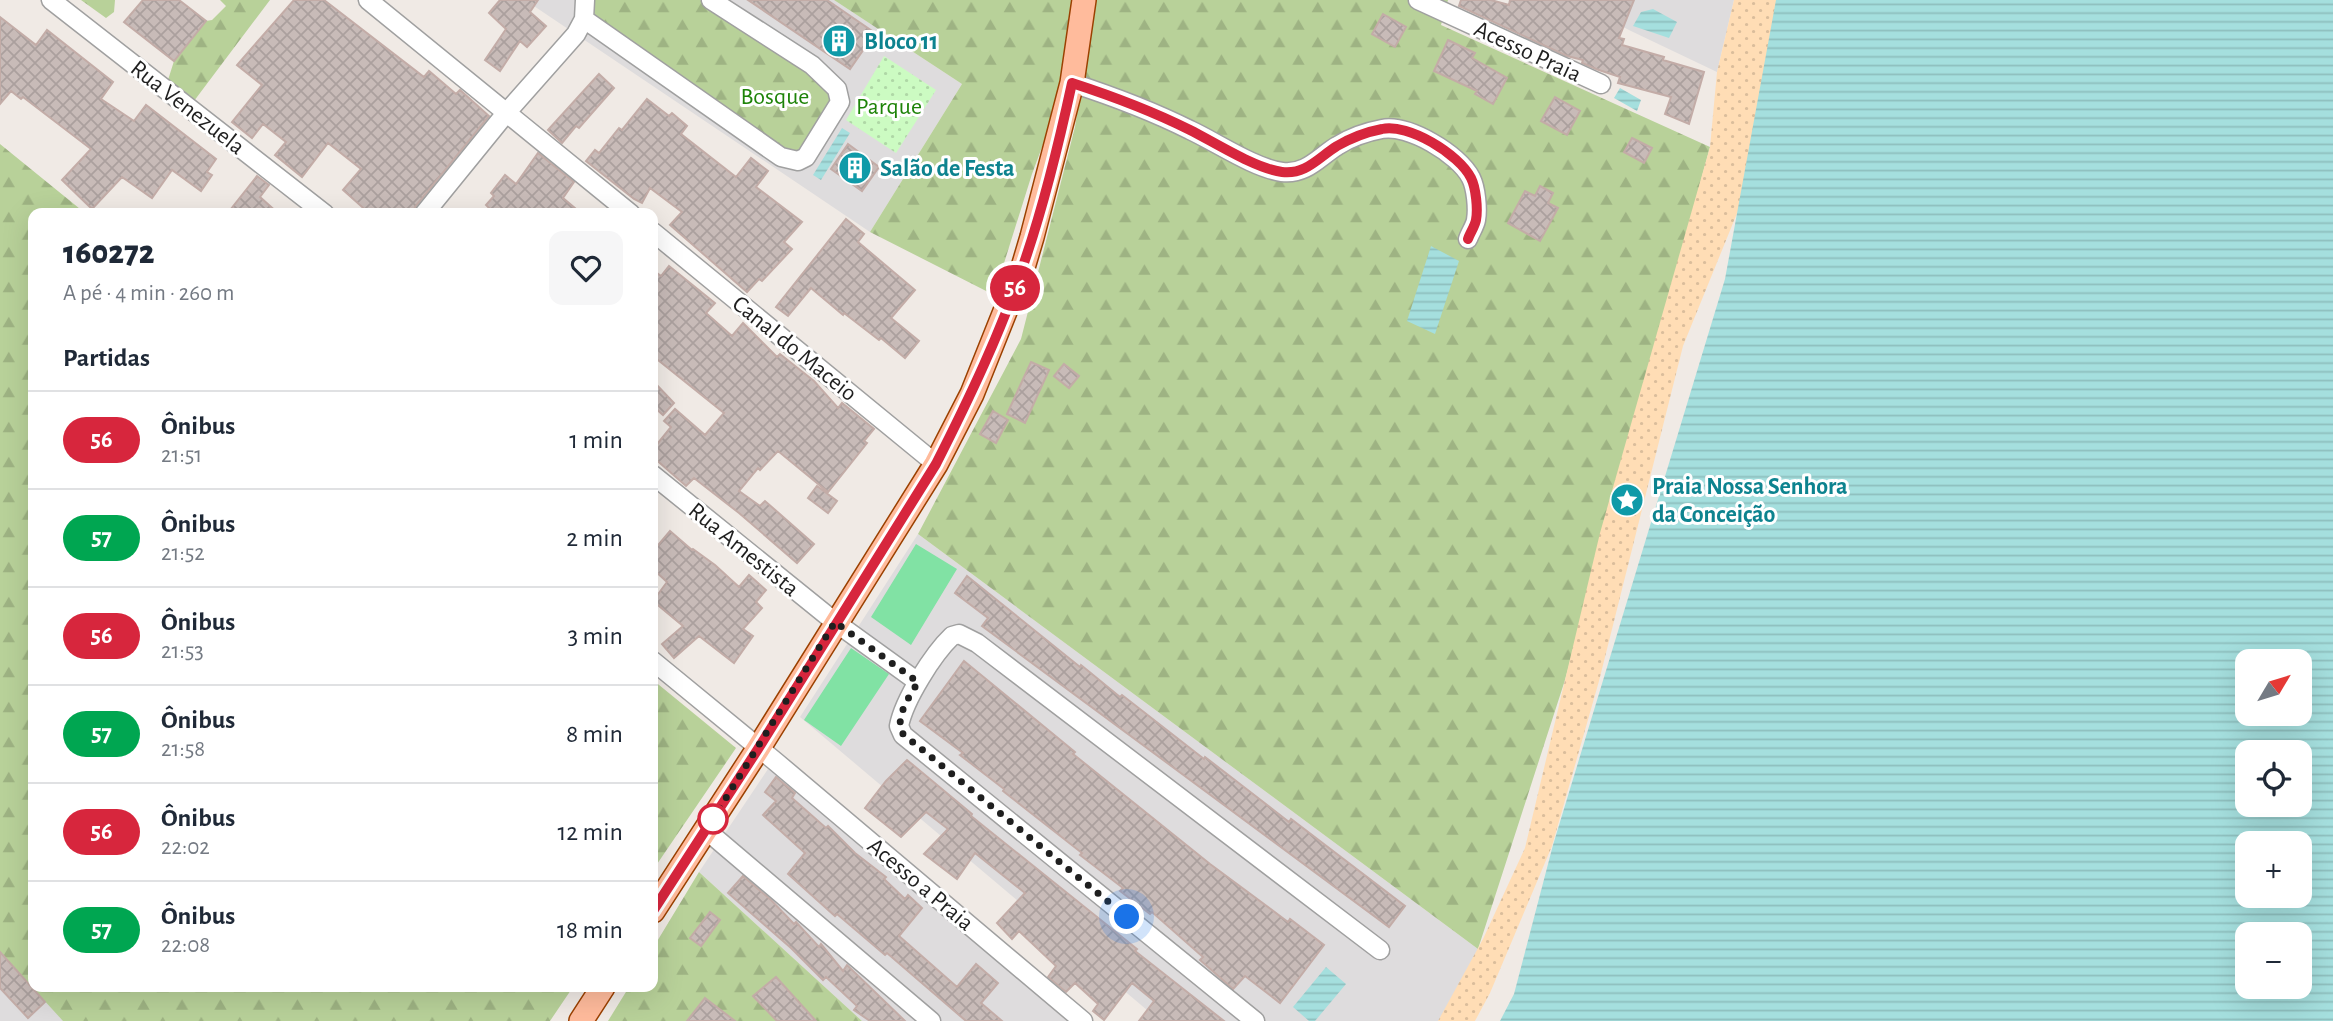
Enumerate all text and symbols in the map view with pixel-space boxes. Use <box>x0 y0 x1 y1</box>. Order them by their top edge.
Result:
street label: Acesso Praia <box>1470 17 1585 87</box>
building icon: Bloco 11 <box>820 22 858 60</box>
place label: Bloco 11 <box>864 30 938 54</box>
street label: Rua Venezuela <box>126 56 249 160</box>
park label: Bosque <box>741 85 809 109</box>
park label: Parque <box>856 95 922 119</box>
building icon: Salão de Festa <box>836 149 874 187</box>
place label: Salão de Festa <box>880 157 1015 181</box>
button: heart <box>549 231 623 305</box>
text: 160272 <box>63 237 155 270</box>
line badge: 56 <box>984 265 1046 311</box>
text: 56 <box>1004 276 1026 300</box>
text: A pé · 4 min · 260 m <box>63 282 234 305</box>
street label: Canal do Maceio <box>728 291 861 406</box>
text: Partidas <box>63 345 150 371</box>
text: Ônibus <box>161 413 235 439</box>
text: 1 min <box>569 427 623 453</box>
text: 56 <box>91 428 112 452</box>
text: 21:51 <box>161 444 202 467</box>
place label: Praia Nossa Senhora da Conceição <box>1652 475 1848 527</box>
place icon: Praia Nossa Senhora da Conceição <box>1608 481 1646 519</box>
street label: Rua Amestista <box>684 498 803 601</box>
text: Ônibus <box>161 511 235 537</box>
text: 2 min <box>566 525 623 551</box>
text: 57 <box>91 526 112 550</box>
text: 21:52 <box>161 542 205 565</box>
text: Ônibus <box>161 609 235 635</box>
text: 3 min <box>567 623 623 649</box>
text: 56 <box>91 624 112 648</box>
text: 21:53 <box>161 640 204 663</box>
north arrow <box>2235 649 2312 726</box>
map controls <box>2235 649 2312 999</box>
text: Ônibus <box>161 707 235 733</box>
text: 8 min <box>566 721 623 747</box>
text: 57 <box>91 722 112 746</box>
text: 21:58 <box>161 738 205 761</box>
button: locate <box>2235 740 2312 817</box>
unlabelled marker <box>698 804 728 834</box>
text: Ônibus <box>161 805 235 831</box>
text: 12 min <box>557 819 623 845</box>
text: 56 <box>91 820 112 844</box>
button: + <box>2235 831 2312 908</box>
street label: Acesso a Praia <box>863 834 978 936</box>
text: 22:02 <box>161 836 210 859</box>
your location <box>1109 899 1144 934</box>
text: Ônibus <box>161 903 235 929</box>
text: 18 min <box>557 917 623 943</box>
text: 57 <box>91 918 112 942</box>
button: − <box>2235 922 2312 999</box>
text: 22:08 <box>161 934 210 957</box>

